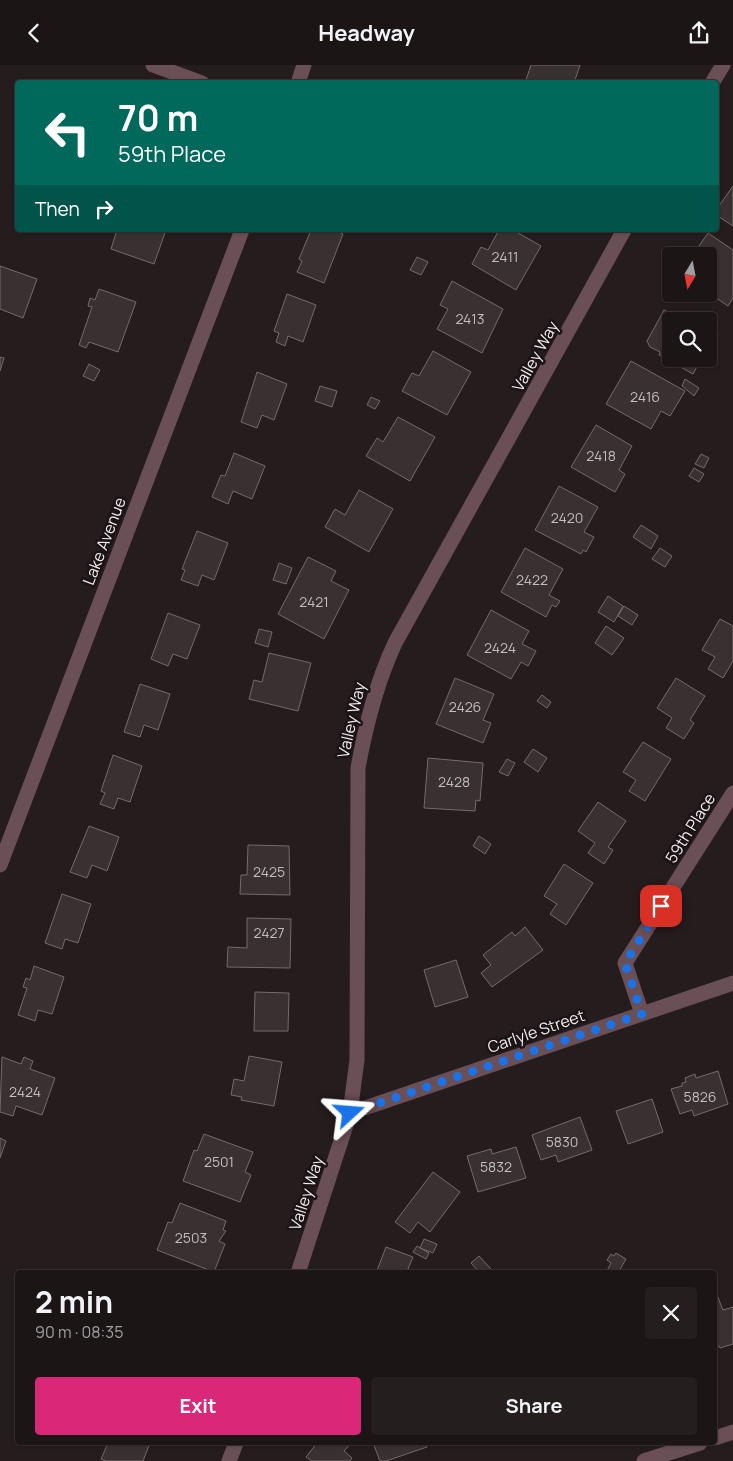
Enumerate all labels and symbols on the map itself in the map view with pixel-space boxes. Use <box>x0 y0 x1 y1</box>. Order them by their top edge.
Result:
house number: 2411 <box>492 247 518 266</box>
north arrow <box>662 247 718 303</box>
house number: 2413 <box>455 309 485 328</box>
street label: Valley Way <box>507 316 564 395</box>
house number: 2416 <box>630 387 660 406</box>
house number: 2418 <box>586 446 616 465</box>
street label: Lake Avenue <box>77 494 131 588</box>
house number: 2420 <box>551 508 583 527</box>
house number: 2422 <box>516 570 548 589</box>
house number: 2421 <box>299 592 329 611</box>
house number: 2424 <box>484 638 516 657</box>
street label: Valley Way <box>332 679 371 760</box>
house number: 2426 <box>449 697 481 716</box>
house number: 2428 <box>438 772 470 791</box>
street label: 59th Place <box>660 789 720 867</box>
house number: 2425 <box>253 862 285 881</box>
pin <box>640 885 682 927</box>
house number: 2427 <box>254 923 284 942</box>
street label: Carlyle Street <box>484 1004 588 1058</box>
house number: 2424 <box>9 1082 41 1101</box>
position arrow <box>323 1086 375 1138</box>
house number: 5826 <box>684 1087 716 1106</box>
house number: 5830 <box>546 1132 578 1151</box>
house number: 2501 <box>204 1152 234 1171</box>
street label: Valley Way <box>284 1152 329 1233</box>
house number: 5832 <box>480 1157 512 1176</box>
house number: 2503 <box>175 1228 207 1247</box>

